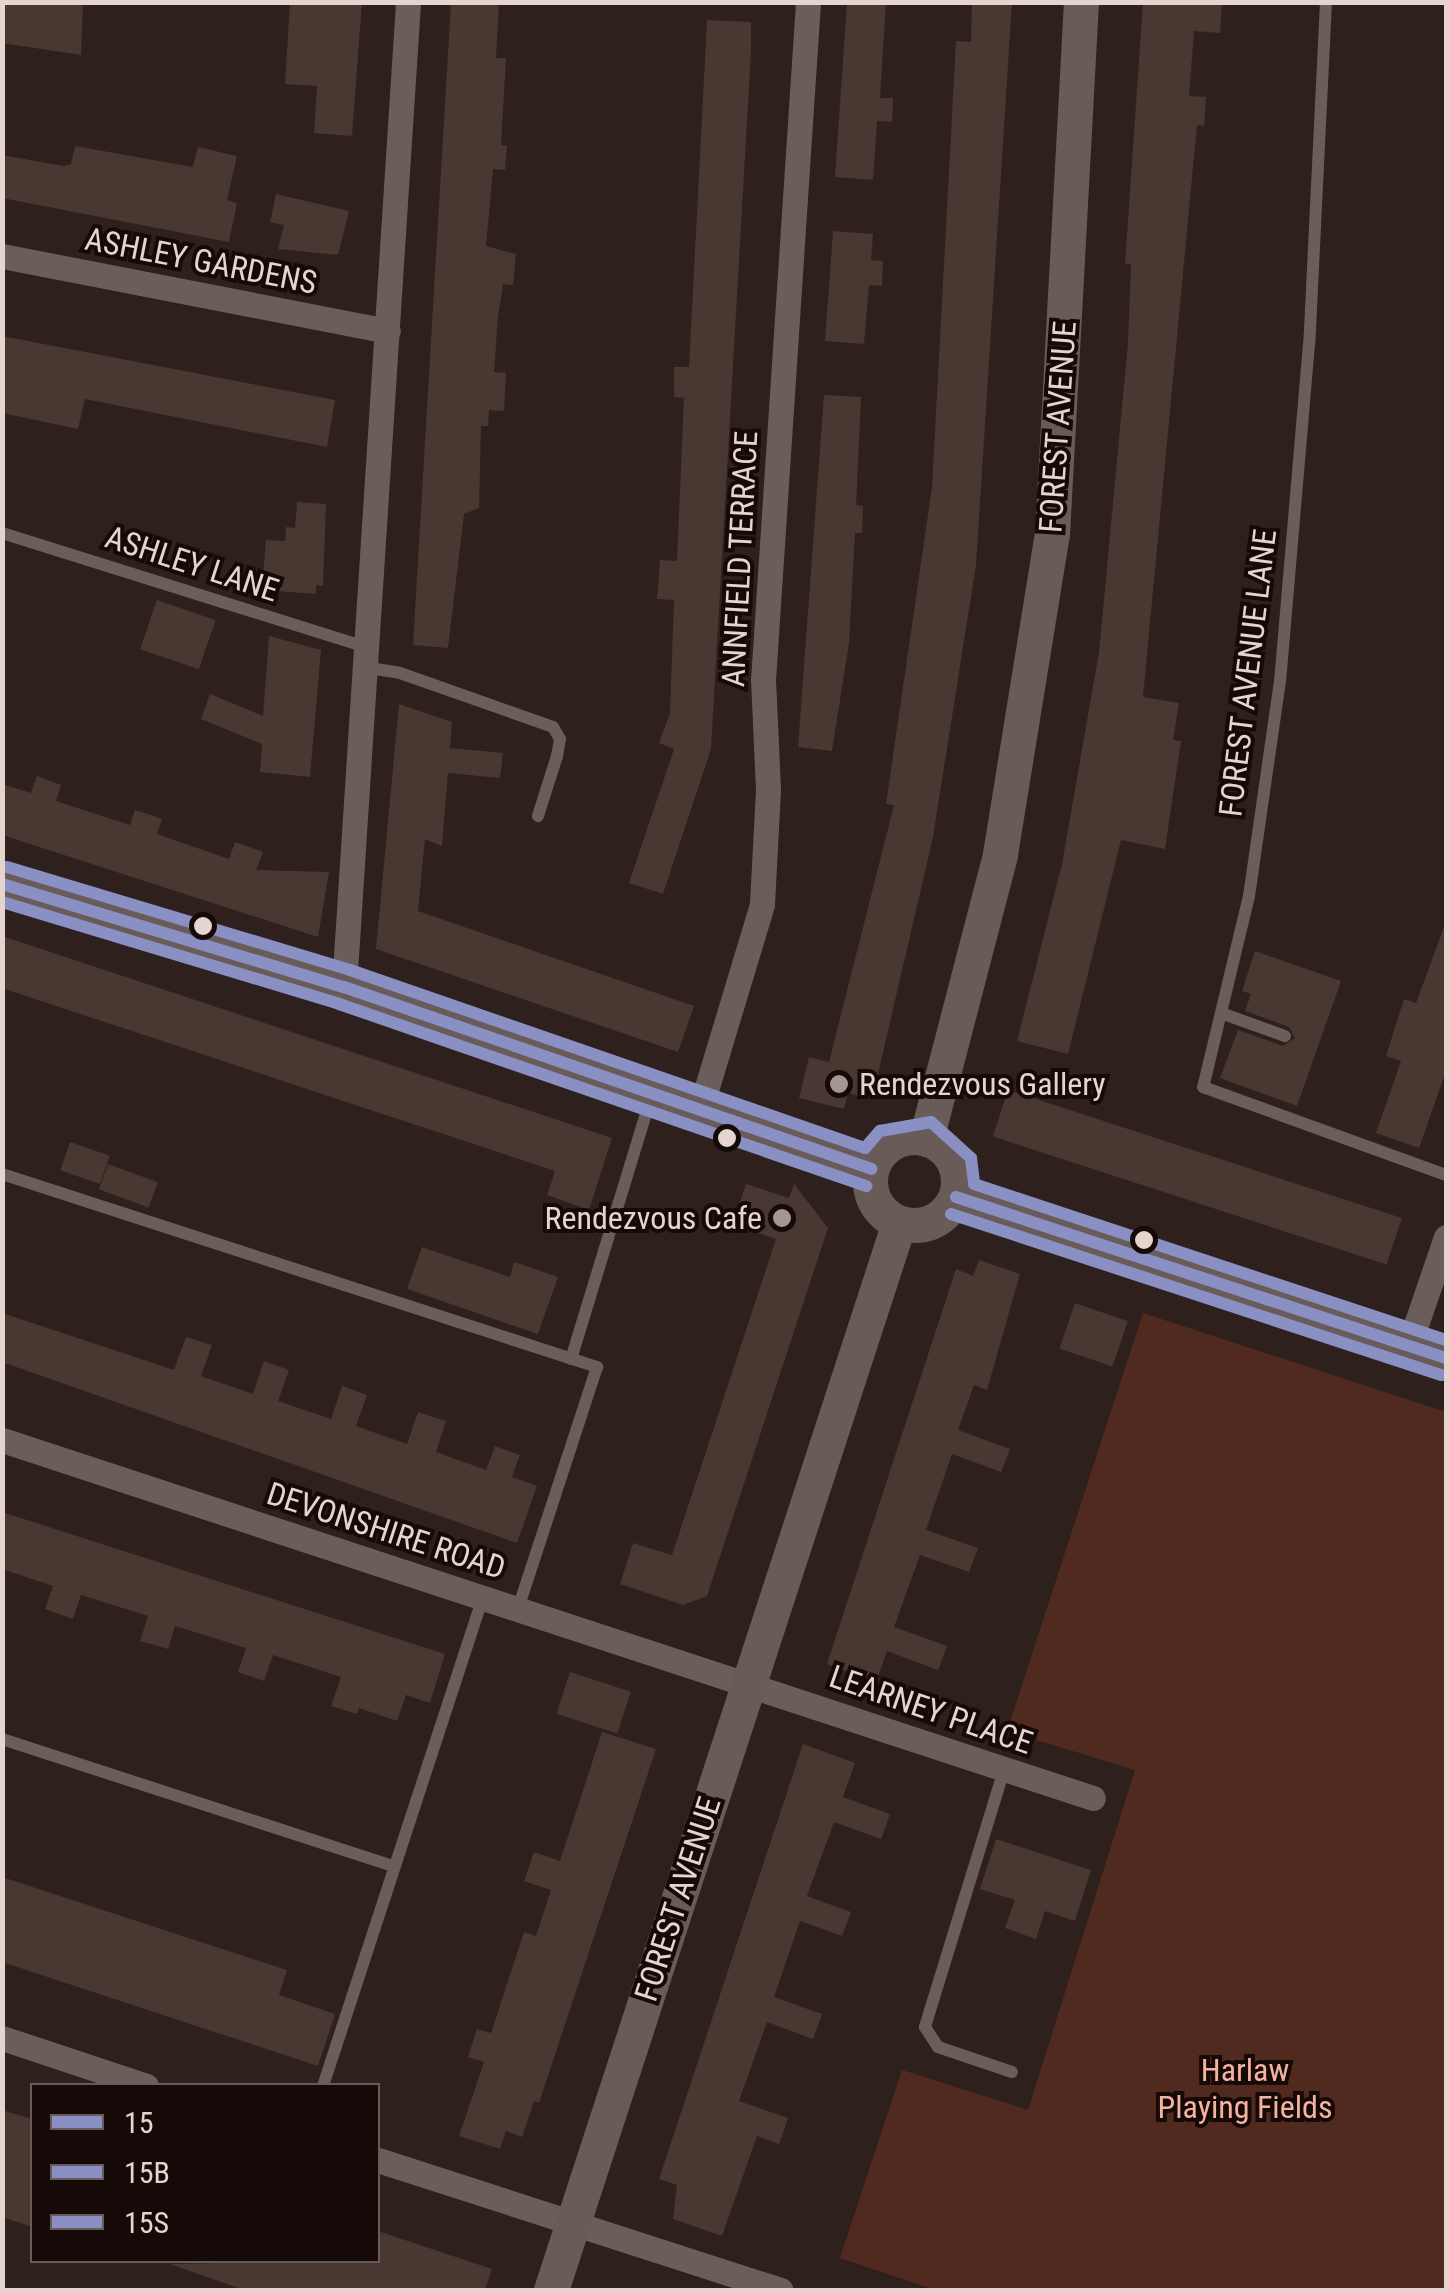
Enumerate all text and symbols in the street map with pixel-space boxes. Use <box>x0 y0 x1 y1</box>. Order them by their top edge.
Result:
street label: ASHLEY GARDENS <box>82 220 320 302</box>
street label: FOREST AVENUE <box>1031 320 1085 534</box>
street label: ANNFIELD TERRACE <box>714 430 766 688</box>
street label: ASHLEY LANE <box>101 518 283 610</box>
street label: FOREST AVENUE LANE <box>1211 527 1285 819</box>
unlabelled marker <box>193 916 213 936</box>
place label: Rendezvous Gallery <box>859 1065 1106 1103</box>
marker: Rendezvous Gallery <box>828 1073 850 1095</box>
unlabelled marker <box>717 1128 737 1148</box>
place label: Rendezvous Cafe <box>544 1199 762 1237</box>
marker: Rendezvous Cafe <box>771 1207 793 1229</box>
unlabelled marker <box>1134 1230 1154 1250</box>
street label: DEVONSHIRE ROAD <box>262 1474 510 1588</box>
street label: LEARNEY PLACE <box>825 1657 1037 1763</box>
street label: FOREST AVENUE <box>627 1792 729 2006</box>
park label: Harlaw Playing Fields <box>1157 2052 1333 2127</box>
legend <box>30 2083 380 2263</box>
text: 15 <box>124 2105 154 2140</box>
text: 15B <box>124 2155 170 2190</box>
text: 15S <box>124 2205 169 2240</box>

